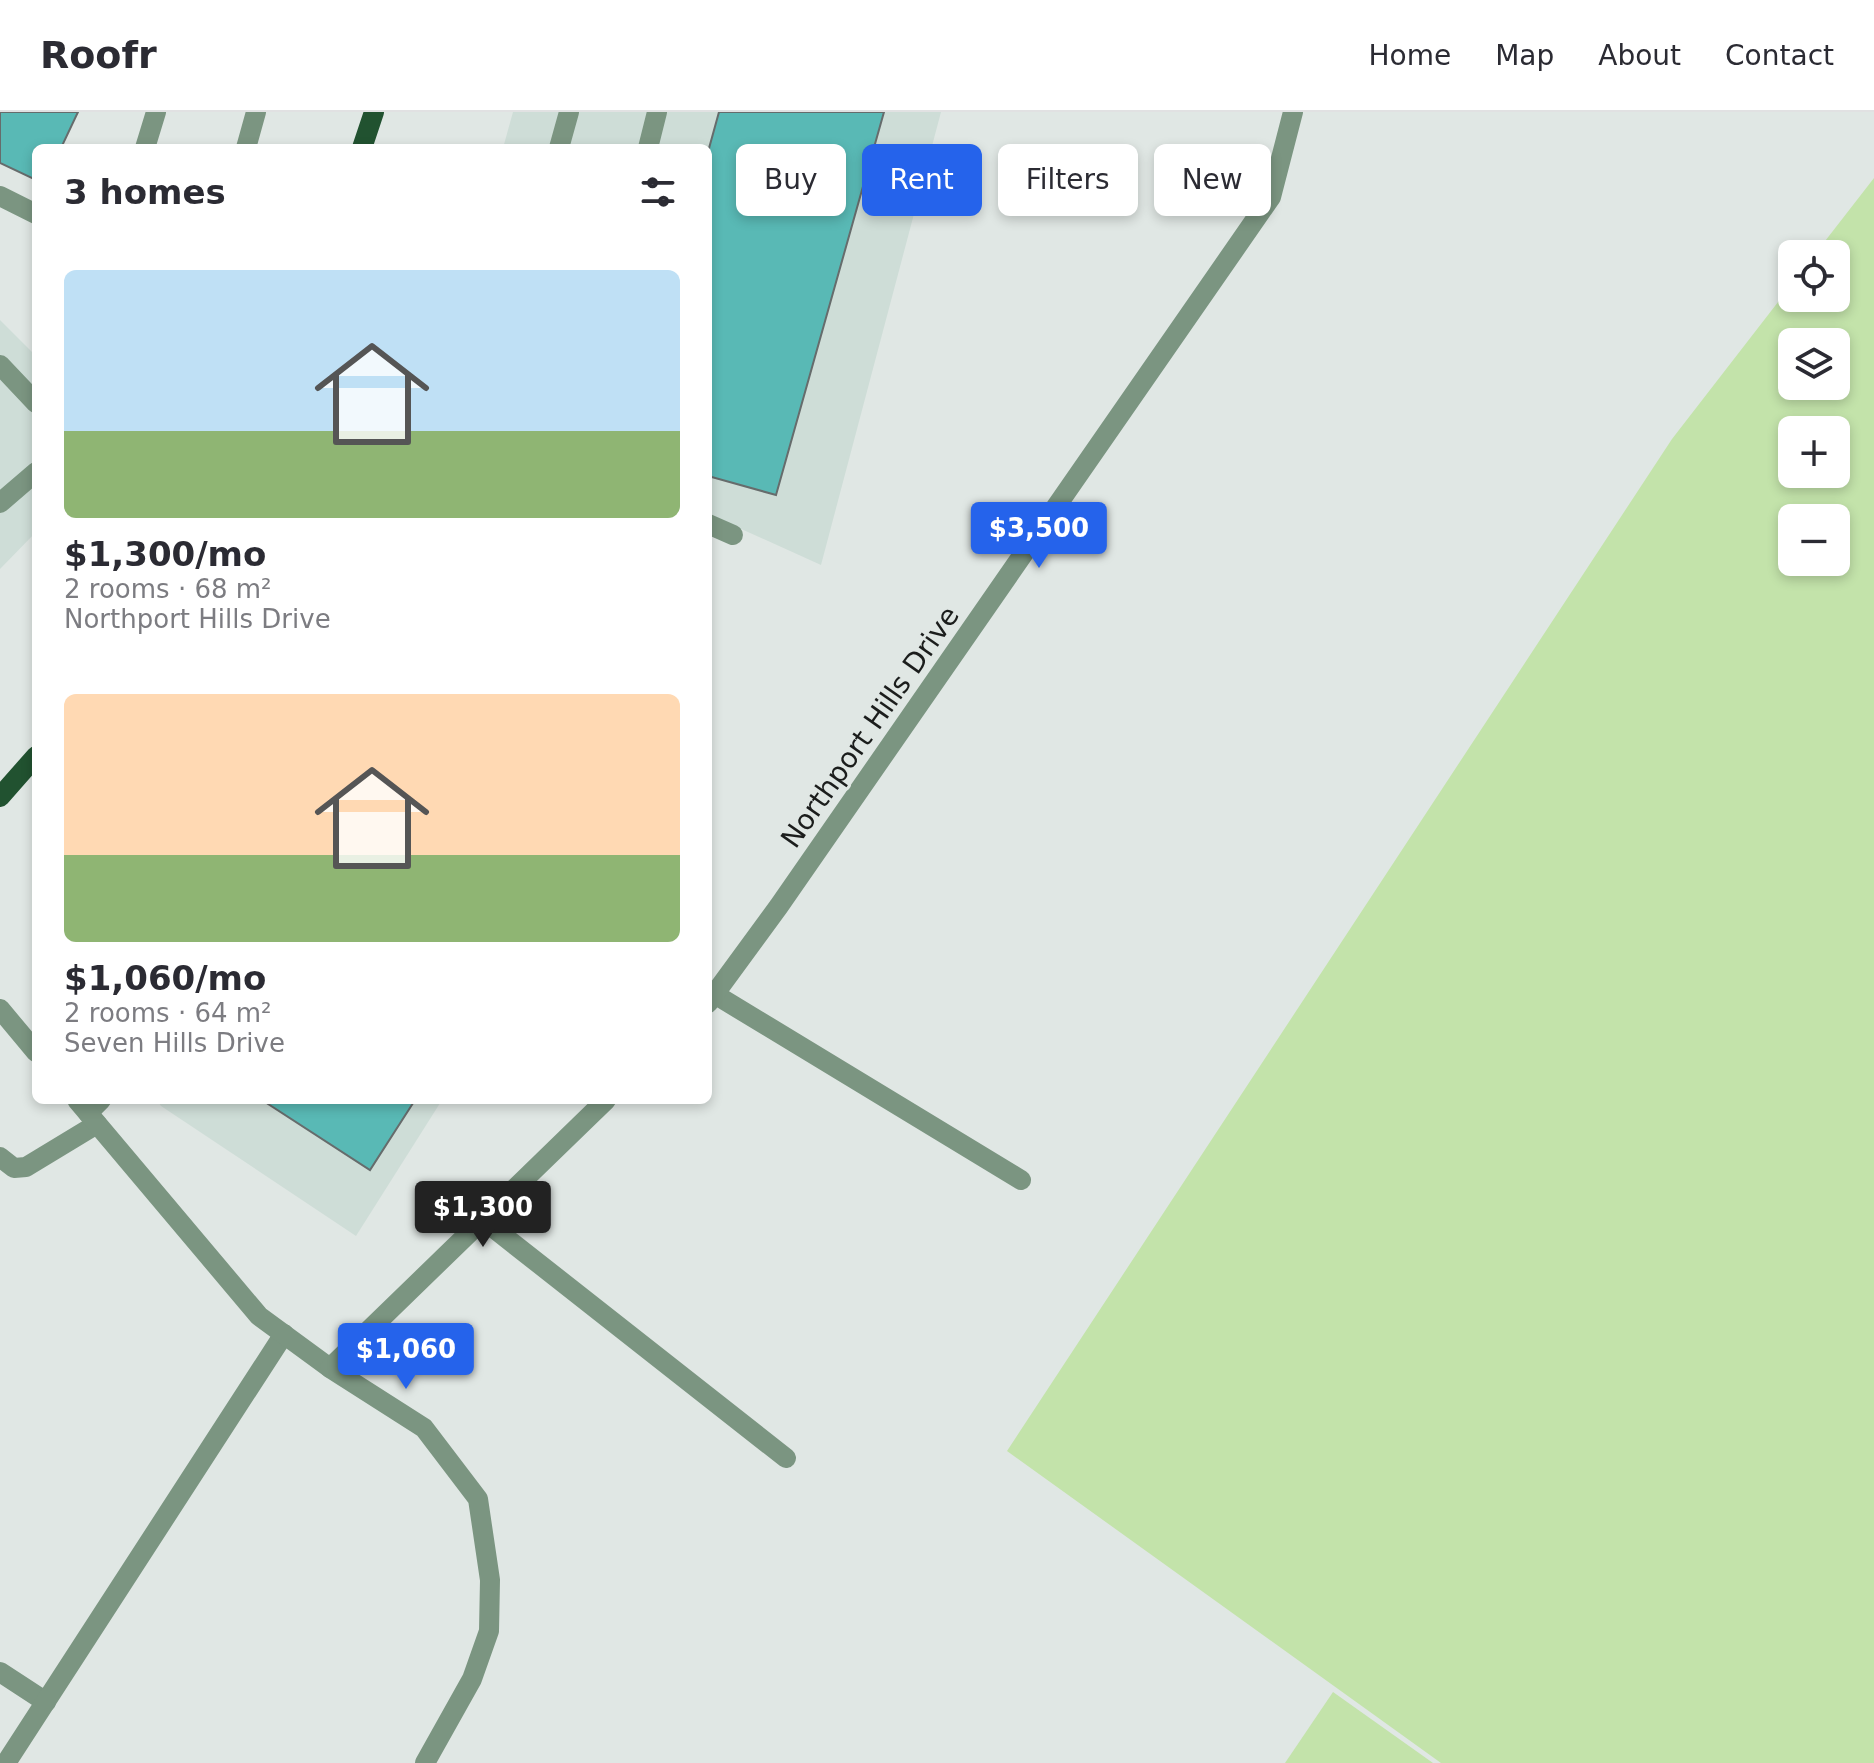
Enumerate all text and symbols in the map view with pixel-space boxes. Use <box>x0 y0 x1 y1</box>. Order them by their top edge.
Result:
text: Roofr <box>40 33 157 77</box>
text: Home <box>1368 39 1451 72</box>
text: Map <box>1495 39 1554 72</box>
text: About <box>1598 39 1681 72</box>
text: Contact <box>1725 39 1834 72</box>
chip: Buy <box>736 144 846 216</box>
chip: Rent <box>862 144 982 216</box>
chip: Filters <box>998 144 1138 216</box>
chip: New <box>1154 144 1271 216</box>
icon: filters <box>636 170 680 214</box>
text: 3 homes <box>64 172 226 212</box>
map controls <box>1778 240 1850 576</box>
button: locate <box>1778 240 1850 312</box>
icon: home <box>300 322 444 466</box>
button: layers <box>1778 328 1850 400</box>
button: + <box>1778 416 1850 488</box>
pin: $3,500 <box>974 502 1104 570</box>
button: − <box>1778 504 1850 576</box>
text: $3,500 <box>989 513 1089 543</box>
text: $1,300/mo <box>64 534 266 574</box>
text: 2 rooms · 68 m² <box>64 574 272 604</box>
street label: Northport Hills Drive <box>774 600 966 854</box>
text: Northport Hills Drive <box>64 604 331 634</box>
icon: home <box>300 746 444 890</box>
text: $1,060/mo <box>64 958 266 998</box>
text: 2 rooms · 64 m² <box>64 998 272 1028</box>
text: Seven Hills Drive <box>64 1028 285 1058</box>
pin: $1,300 <box>418 1181 548 1249</box>
text: $1,300 <box>433 1192 533 1222</box>
pin: $1,060 <box>341 1323 471 1391</box>
text: $1,060 <box>356 1334 456 1364</box>

